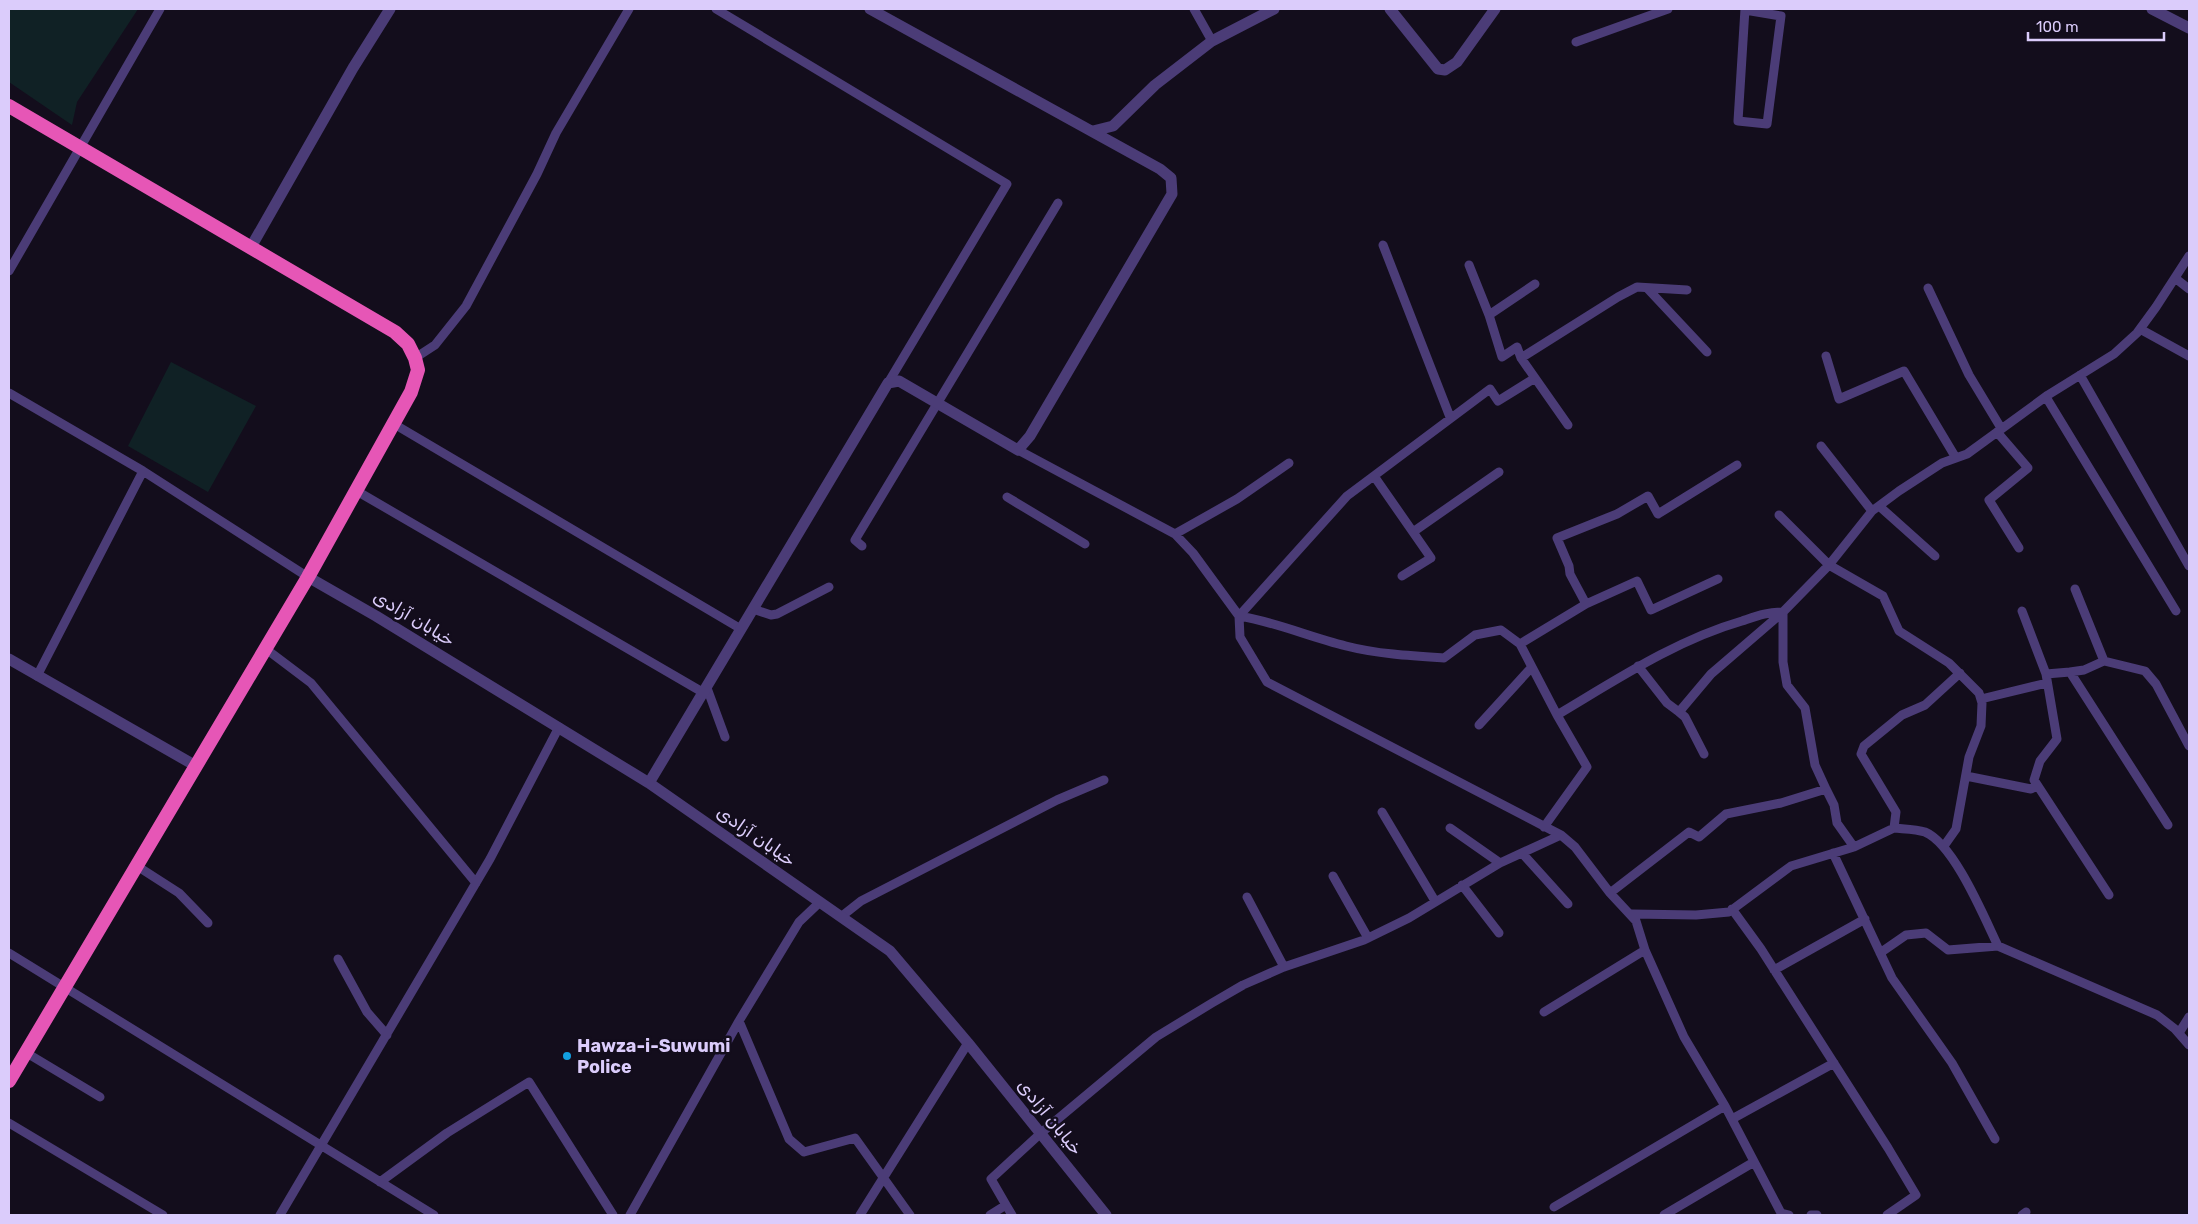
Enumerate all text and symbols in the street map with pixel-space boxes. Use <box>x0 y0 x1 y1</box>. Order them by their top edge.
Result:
scale bar <box>2028 10 2164 42</box>
text: 100 m <box>2036 18 2078 36</box>
street label: خیابان آزادی <box>369 585 459 651</box>
street label: خیابان آزادی <box>712 801 800 871</box>
place label: Hawza-i-Suwumi Police <box>577 1035 730 1078</box>
marker: Hawza-i-Suwumi Police <box>561 1050 573 1062</box>
street label: خیابان آزادی <box>1013 1075 1087 1159</box>

